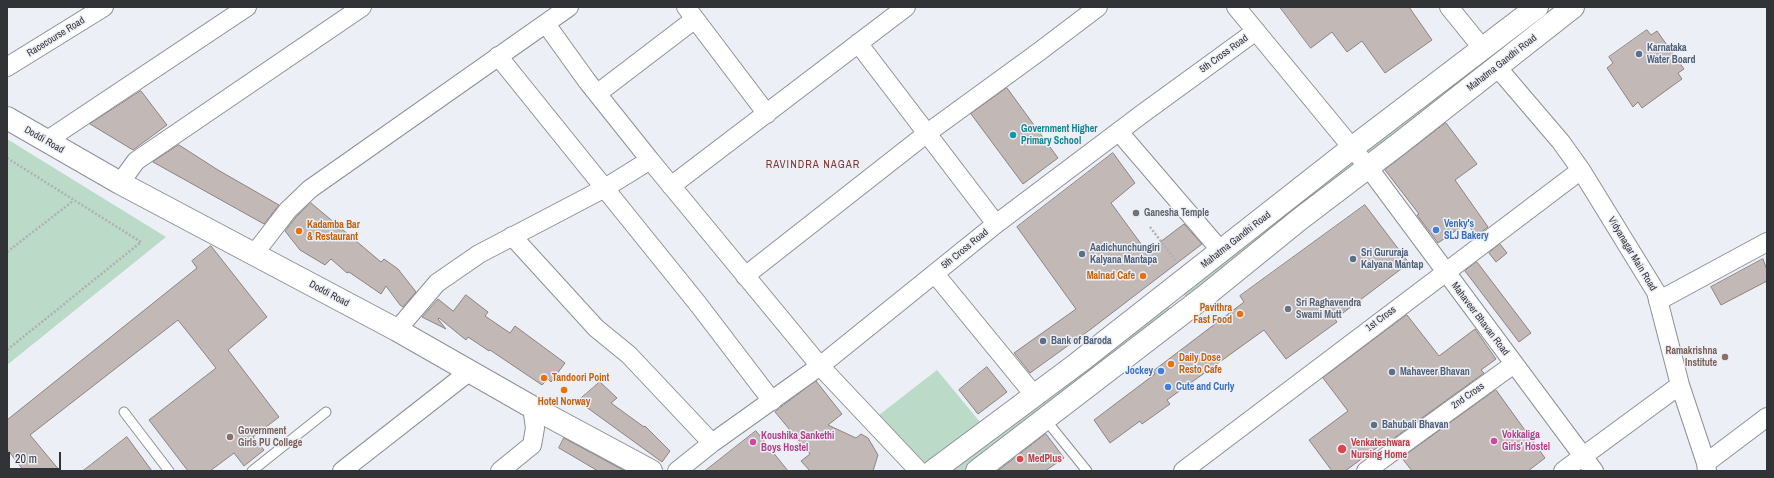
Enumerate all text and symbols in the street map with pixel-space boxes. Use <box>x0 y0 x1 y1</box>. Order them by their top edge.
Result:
street label: Racecourse Road <box>25 15 87 59</box>
street label: 5th Cross Road <box>1197 32 1251 76</box>
street label: Mahatma Gandhi Road <box>1465 32 1539 94</box>
place label: Karnataka Water Board <box>1647 42 1695 66</box>
marker: Karnataka Water Board <box>1634 49 1644 59</box>
place label: Government Higher Primary School <box>1021 123 1098 146</box>
street label: Doddi Road <box>22 124 66 156</box>
marker: Government Higher Primary School <box>1008 130 1018 140</box>
district label: RAVINDRA NAGAR <box>766 158 860 172</box>
place label: Ganesha Temple <box>1144 207 1209 219</box>
marker: Ganesha Temple <box>1131 208 1141 218</box>
street label: Mahatma Gandhi Road <box>1199 209 1273 271</box>
street label: Vidyanagar Main Road <box>1605 215 1659 293</box>
place label: Venky's SLJ Bakery <box>1444 218 1489 242</box>
place label: Kadamba Bar & Restaurant <box>307 219 360 242</box>
marker: Venky's SLJ Bakery <box>1431 225 1441 235</box>
marker: Kadamba Bar & Restaurant <box>294 226 304 236</box>
street label: 5th Cross Road <box>939 226 991 272</box>
place label: Aadichunchungiri Kalyana Mantapa <box>1090 242 1160 266</box>
place label: Sri Gururaja Kalyana Mantap <box>1361 247 1423 270</box>
marker: Aadichunchungiri Kalyana Mantapa <box>1077 249 1087 259</box>
marker: Sri Gururaja Kalyana Mantap <box>1348 254 1358 264</box>
place label: Malnad Cafe <box>1087 270 1135 282</box>
marker: Malnad Cafe <box>1138 271 1148 281</box>
street label: Doddi Road <box>307 278 351 310</box>
street label: Mahaveer Bhavan Road <box>1449 280 1511 358</box>
place label: Sri Raghavendra Swami Mutt <box>1296 297 1361 320</box>
place label: Pavithra Fast Food <box>1194 302 1232 326</box>
marker: Sri Raghavendra Swami Mutt <box>1283 304 1293 314</box>
street label: 1st Cross <box>1364 304 1398 334</box>
marker: Pavithra Fast Food <box>1235 309 1245 319</box>
place label: Bank of Baroda <box>1051 335 1112 347</box>
marker: Bank of Baroda <box>1038 336 1048 346</box>
place label: Ramakrishna Institute <box>1666 345 1717 368</box>
place label: Daily Dose Resto Cafe <box>1179 352 1222 376</box>
marker: Ramakrishna Institute <box>1720 352 1730 362</box>
marker: Daily Dose Resto Cafe <box>1166 359 1176 369</box>
place label: Jockey <box>1125 365 1153 377</box>
marker: Jockey <box>1156 366 1166 376</box>
place label: Mahaveer Bhavan <box>1400 366 1470 378</box>
marker: Mahaveer Bhavan <box>1387 367 1397 377</box>
place label: Tandoori Point <box>552 372 609 384</box>
marker: Tandoori Point <box>539 373 549 383</box>
street label: 2nd Cross <box>1449 380 1487 412</box>
place label: Cute and Curly <box>1176 381 1234 393</box>
marker: Cute and Curly <box>1163 382 1173 392</box>
marker: Hotel Norway <box>559 385 569 395</box>
place label: Hotel Norway <box>538 396 590 408</box>
place label: Bahubali Bhavan <box>1382 419 1449 431</box>
marker: Bahubali Bhavan <box>1369 420 1379 430</box>
place label: Government Girls PU College <box>238 425 302 448</box>
place label: Vokkaliga Girls' Hostel <box>1502 429 1550 452</box>
place label: Koushika Sankethi Boys Hostel <box>761 430 834 454</box>
marker: Government Girls PU College <box>225 432 235 442</box>
marker: Vokkaliga Girls' Hostel <box>1489 436 1499 446</box>
marker: Koushika Sankethi Boys Hostel <box>748 437 758 447</box>
place label: Venkateshwara Nursing Home <box>1351 437 1410 460</box>
marker: Venkateshwara Nursing Home <box>1336 443 1348 455</box>
scale bar <box>10 444 63 470</box>
text: 20 m <box>15 451 37 467</box>
place label: MedPlus <box>1028 453 1062 465</box>
marker: MedPlus <box>1015 454 1025 464</box>

